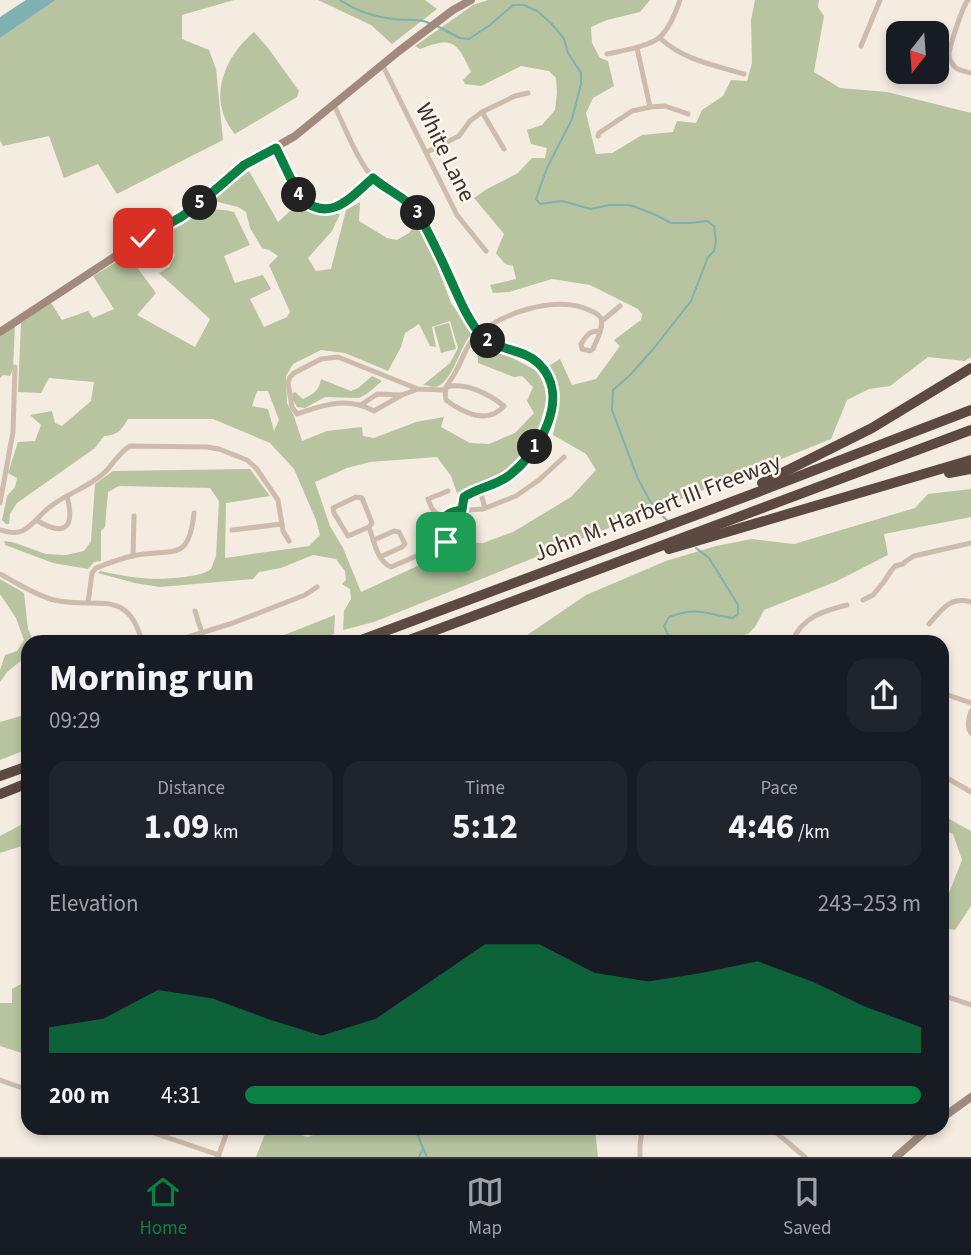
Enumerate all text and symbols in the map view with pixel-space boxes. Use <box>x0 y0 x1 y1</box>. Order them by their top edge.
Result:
north arrow <box>886 21 948 84</box>
map controls <box>886 21 949 84</box>
street label: White Lane <box>407 97 484 207</box>
pin: 4 <box>282 178 316 212</box>
text: 4 <box>293 181 304 208</box>
pin: 5 <box>182 186 218 220</box>
text: 5 <box>194 189 205 216</box>
pin: 3 <box>400 196 436 230</box>
text: 3 <box>412 199 423 226</box>
pin <box>113 208 173 268</box>
icon: check <box>124 219 162 257</box>
pin: 2 <box>470 324 505 358</box>
text: 2 <box>482 327 493 354</box>
pin: 1 <box>518 430 552 464</box>
text: 1 <box>529 433 540 460</box>
street label: John M. Harbert III Freeway <box>529 445 786 570</box>
pin <box>416 512 476 572</box>
icon: arrive <box>427 523 465 561</box>
text: Morning run <box>49 651 254 705</box>
button: share <box>847 658 921 732</box>
text: 09:29 <box>49 704 100 737</box>
text: Distance <box>157 775 225 802</box>
text: Time <box>465 775 505 802</box>
text: Pace <box>760 775 798 802</box>
text: 1.09 <box>144 802 209 852</box>
text: 5:12 <box>452 802 518 852</box>
text: 4:46 <box>728 802 794 852</box>
text: km <box>209 819 238 846</box>
text: /km <box>794 819 830 846</box>
text: Elevation <box>49 887 139 920</box>
text: 243–253 m <box>818 887 921 920</box>
text: 200 m <box>49 1079 110 1112</box>
text: 4:31 <box>161 1079 201 1112</box>
tab: Home <box>139 1173 187 1242</box>
tab: Map <box>466 1173 504 1242</box>
tab: Saved <box>783 1173 832 1242</box>

